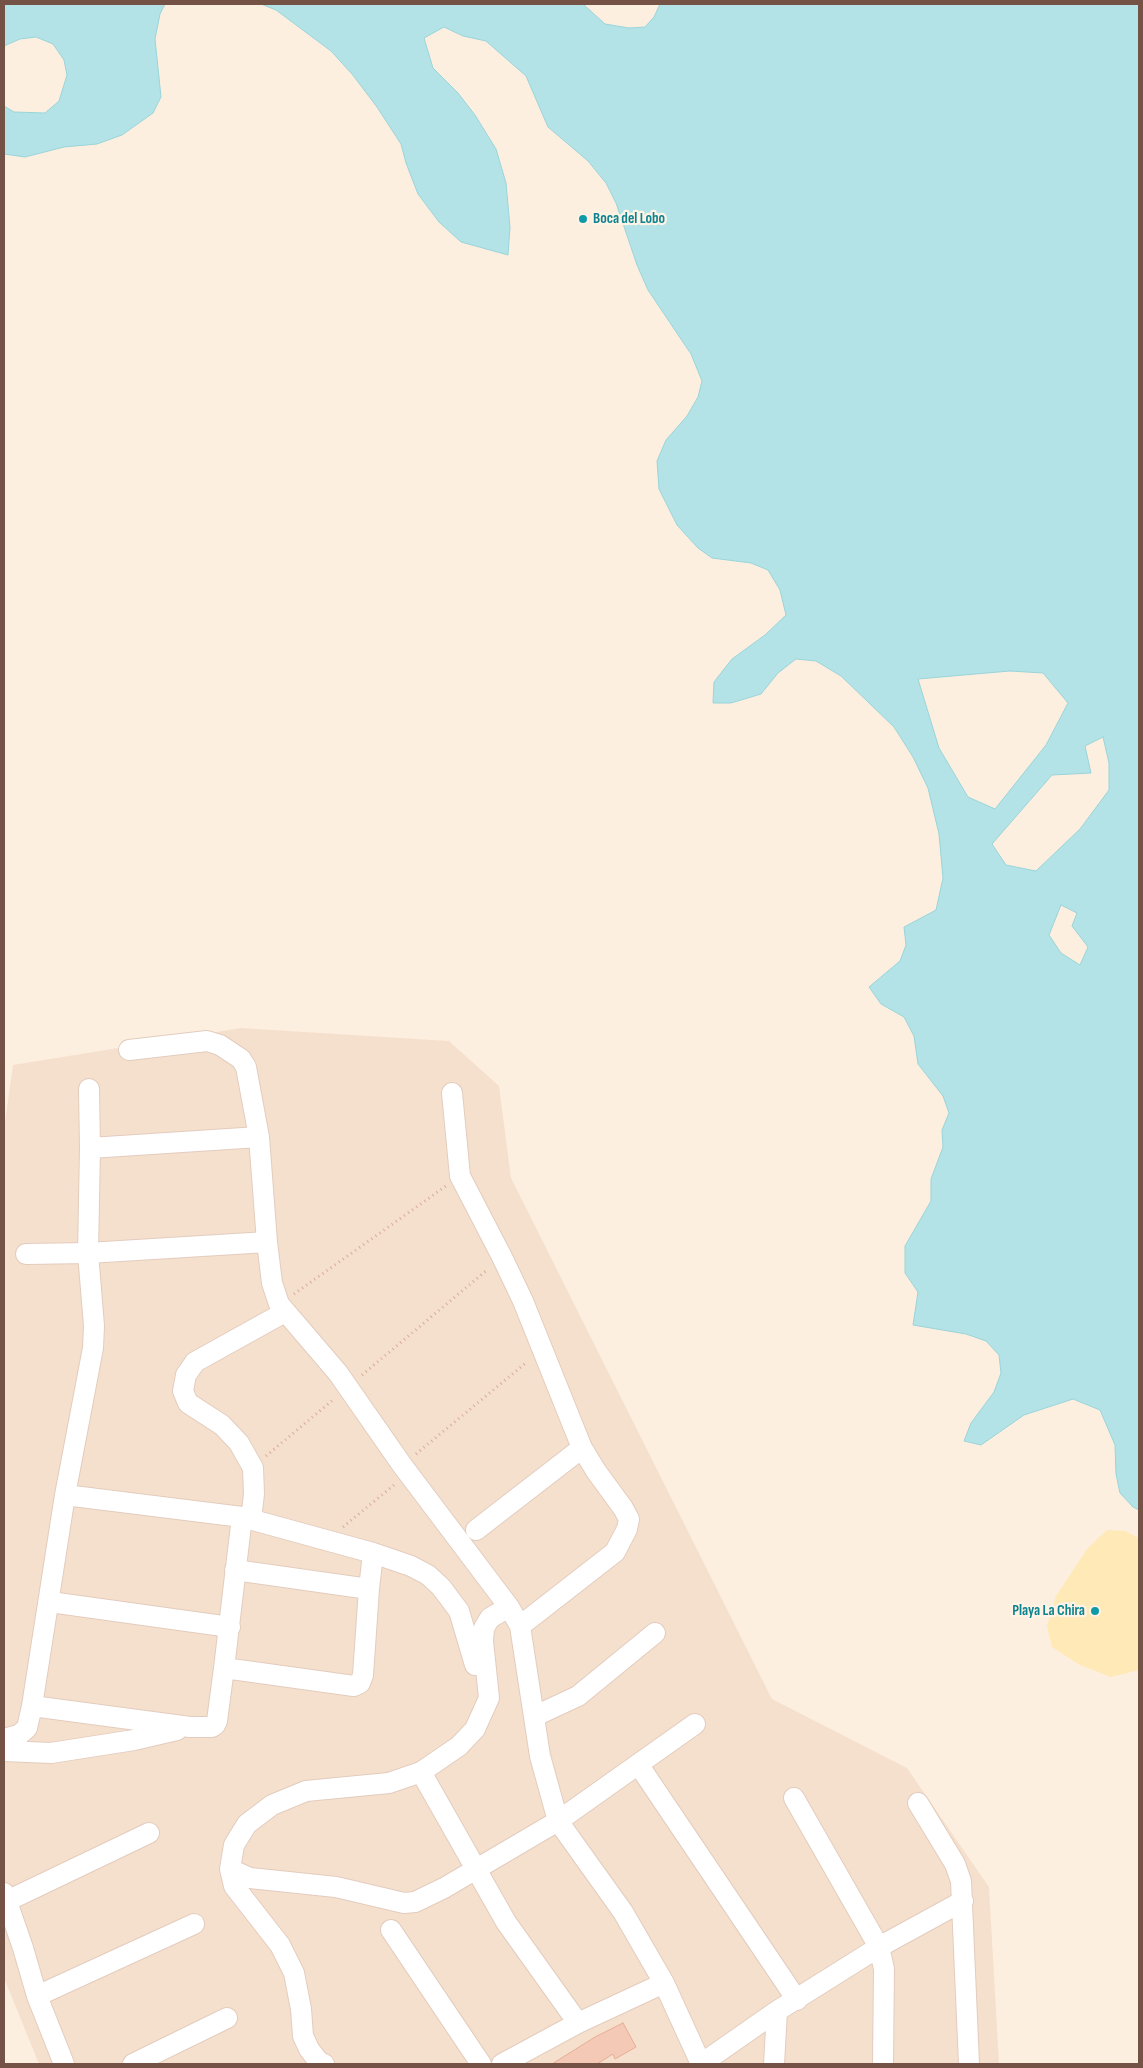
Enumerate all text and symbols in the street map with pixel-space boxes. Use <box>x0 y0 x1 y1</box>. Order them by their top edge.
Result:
place label: Boca del Lobo <box>593 210 665 228</box>
marker: Boca del Lobo <box>577 213 589 225</box>
place label: Playa La Chira <box>1012 1602 1085 1620</box>
marker: Playa La Chira <box>1089 1605 1101 1617</box>

